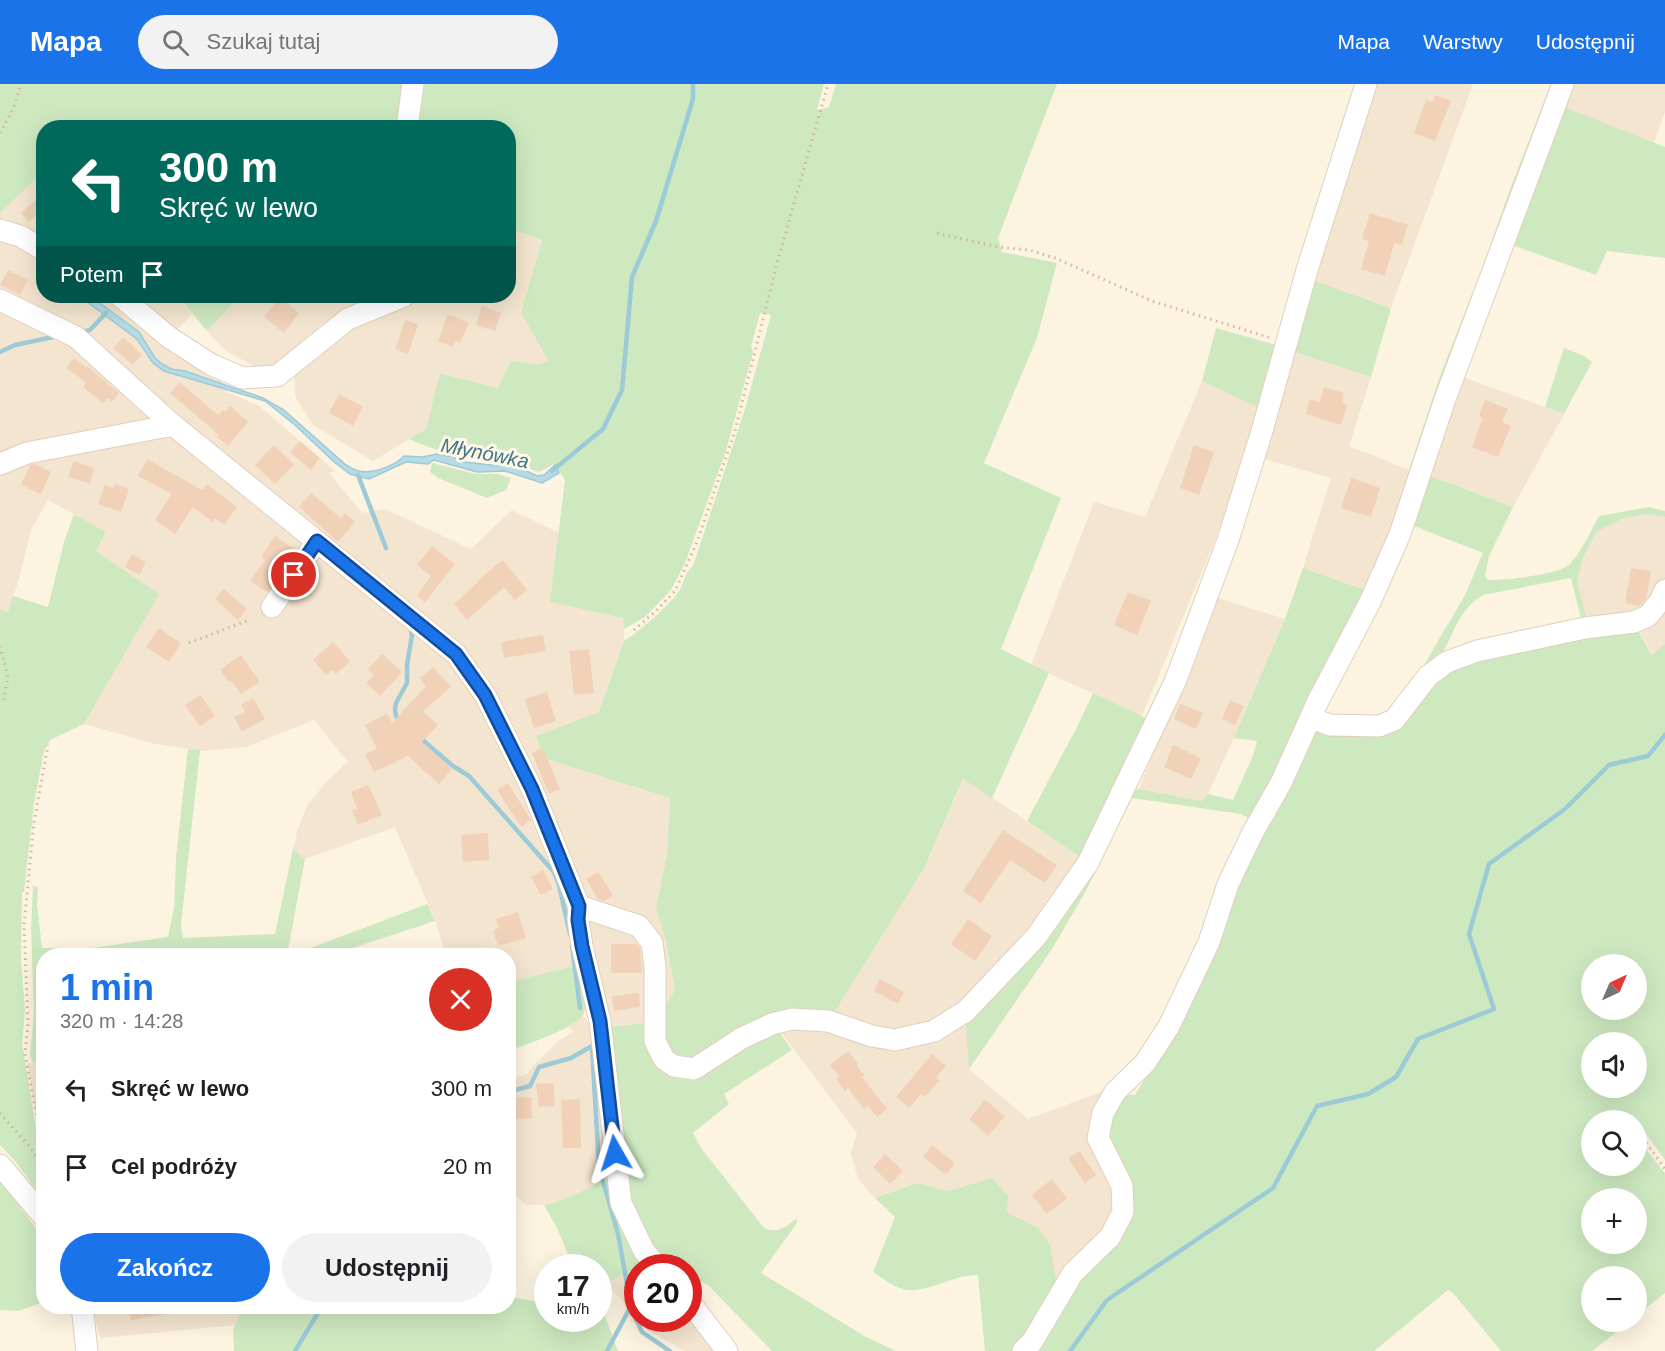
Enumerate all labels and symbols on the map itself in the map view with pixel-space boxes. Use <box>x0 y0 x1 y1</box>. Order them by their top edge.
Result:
water label: Młynówka <box>439 434 531 472</box>
pin <box>268 549 319 600</box>
north arrow <box>1581 954 1647 1020</box>
position arrow <box>583 1121 647 1185</box>
speed limit sign: 20 <box>624 1254 702 1332</box>

